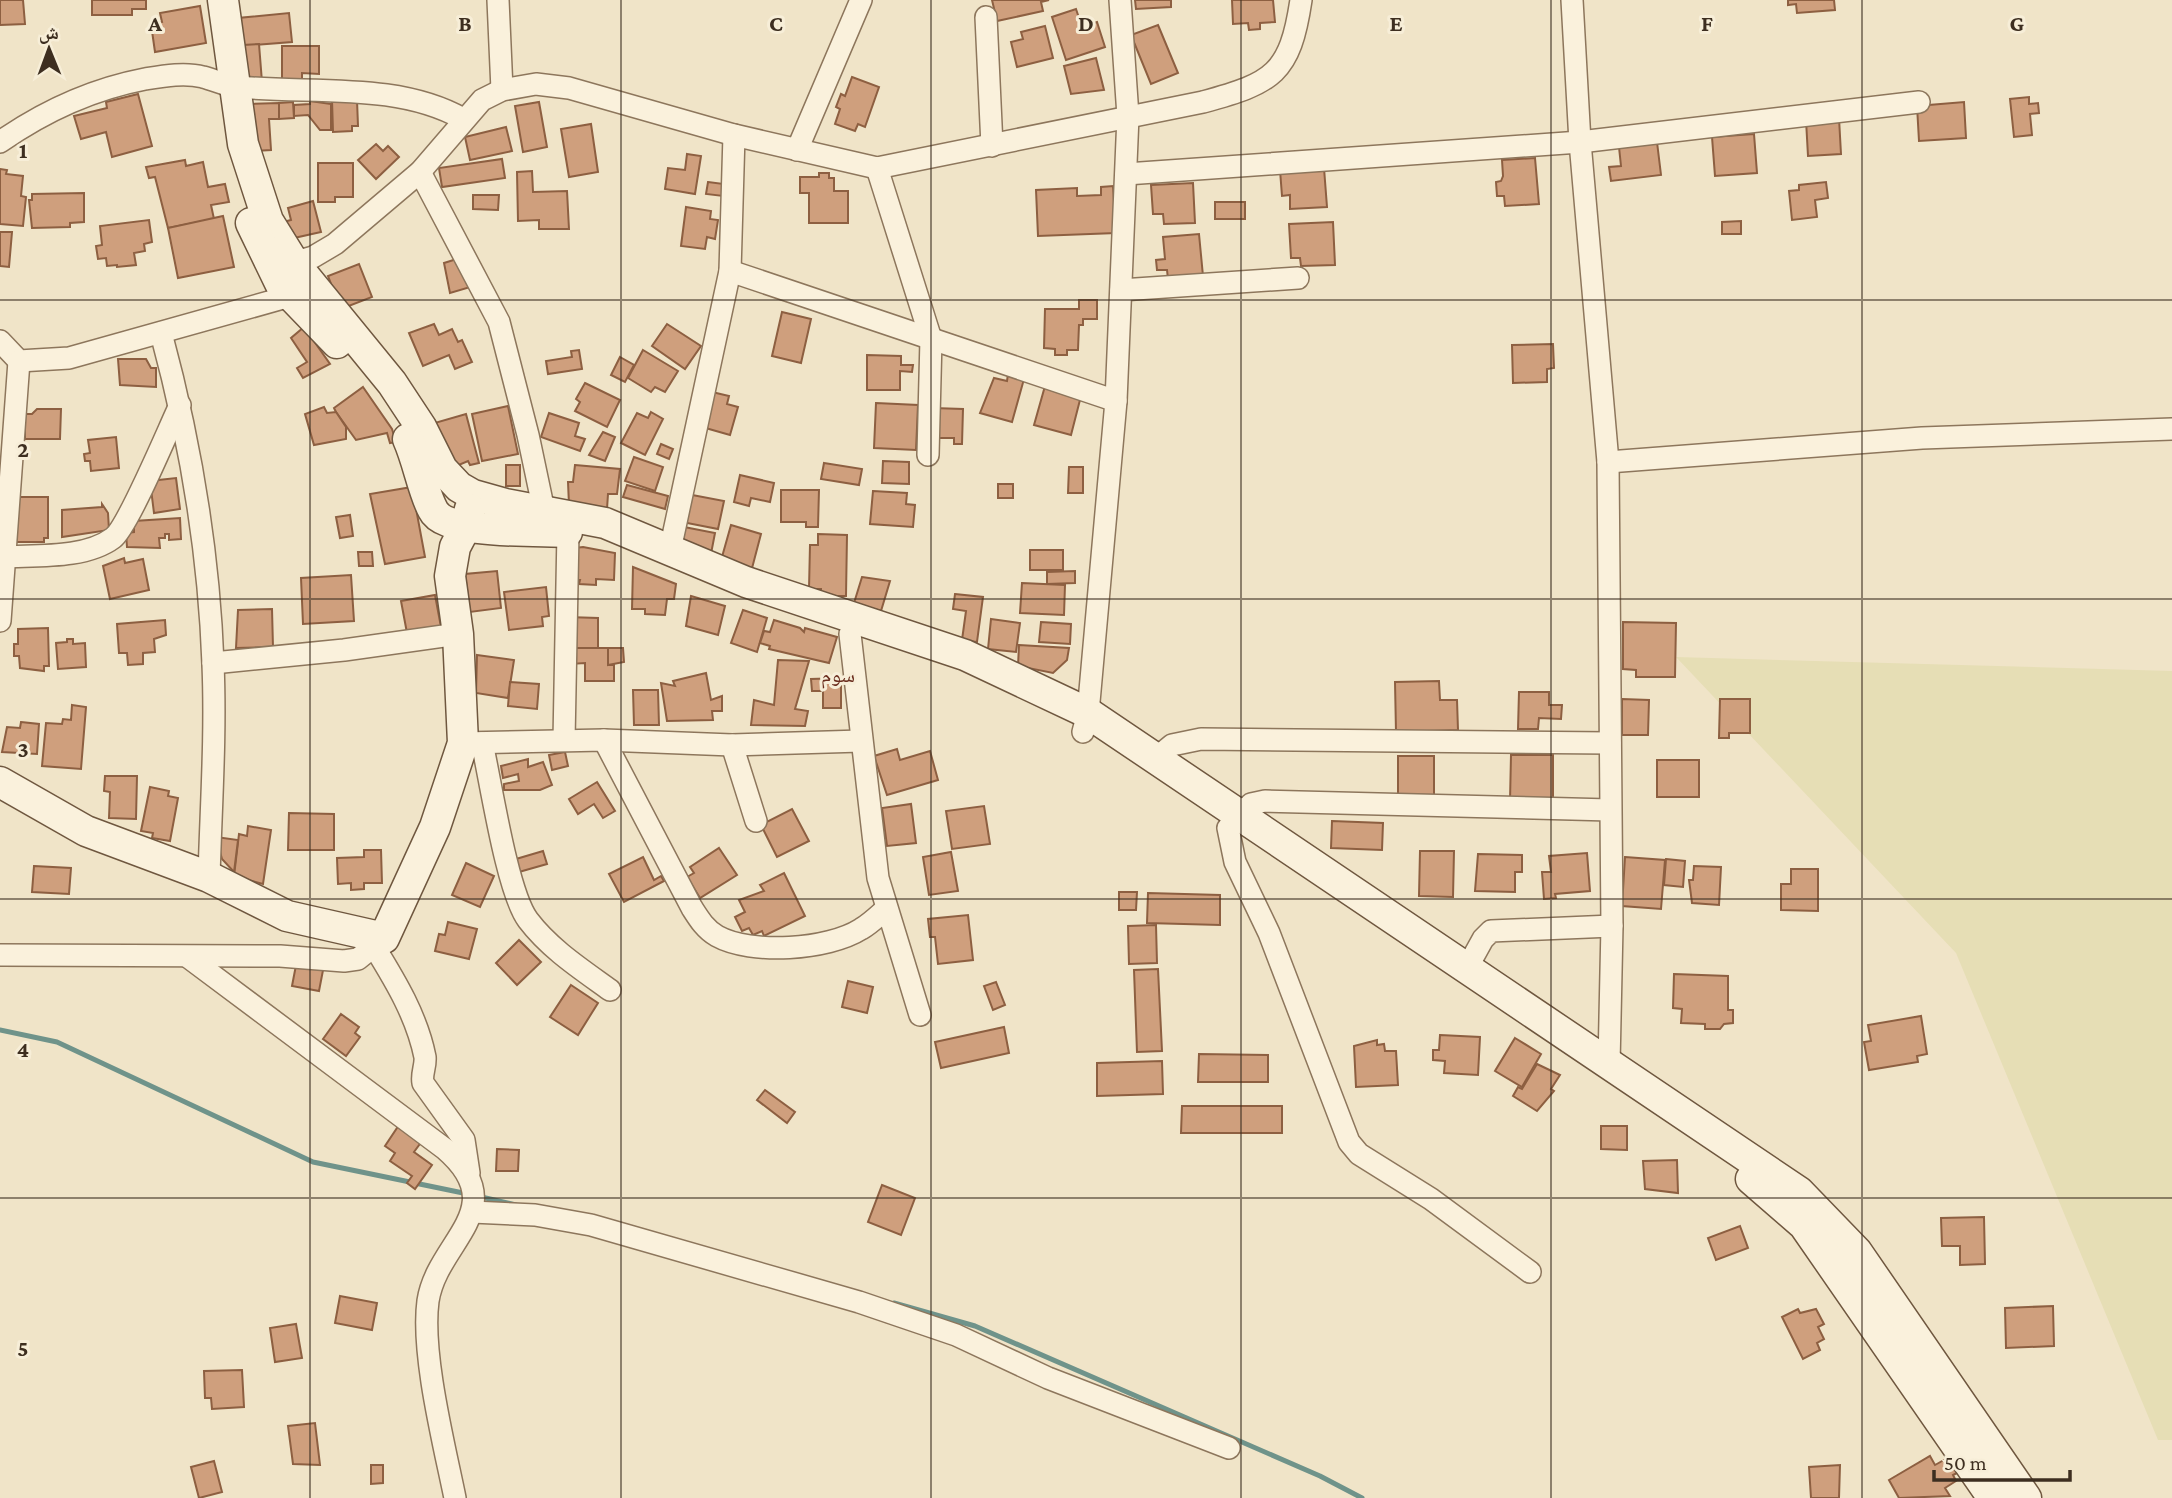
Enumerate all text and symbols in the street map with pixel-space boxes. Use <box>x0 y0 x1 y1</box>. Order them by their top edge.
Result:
text: A <box>147 10 162 36</box>
text: B <box>458 10 472 36</box>
text: C <box>769 10 783 36</box>
text: D <box>1078 10 1094 36</box>
text: E <box>1389 10 1403 36</box>
text: F <box>1701 10 1713 36</box>
text: G <box>2010 10 2025 36</box>
north arrow <box>14 14 84 84</box>
text: ش <box>38 22 59 44</box>
text: 1 <box>19 137 28 163</box>
text: 2 <box>17 436 29 462</box>
district label: سوم <box>821 663 855 689</box>
text: 3 <box>17 736 29 762</box>
text: 4 <box>17 1036 29 1062</box>
text: 5 <box>17 1335 29 1361</box>
scale bar <box>1934 1438 2070 1482</box>
text: 50 m <box>1944 1451 1987 1475</box>

